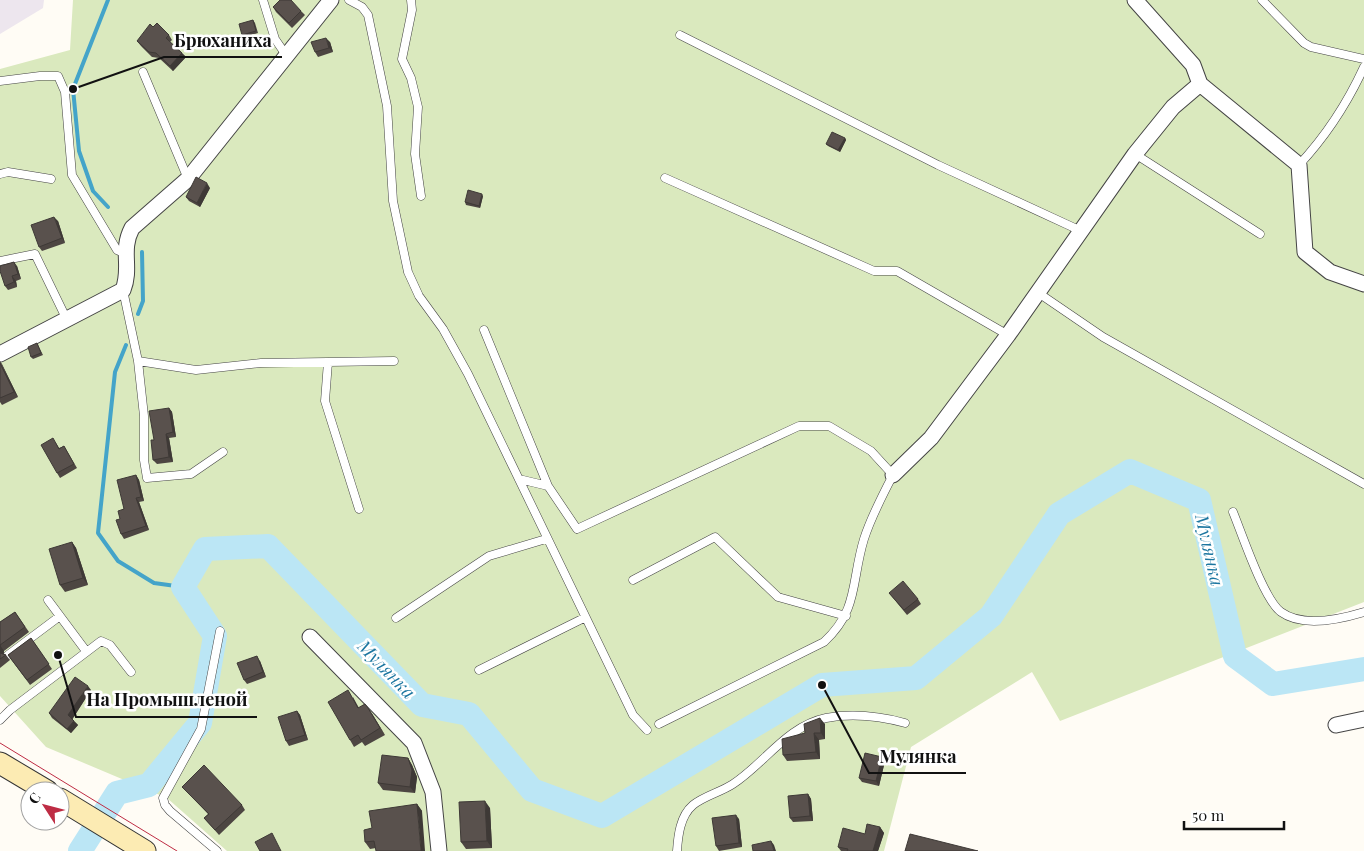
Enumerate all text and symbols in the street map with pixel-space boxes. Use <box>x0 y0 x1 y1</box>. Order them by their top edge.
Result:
callout: Брюханиха <box>164 24 282 57</box>
text: Брюханиха <box>174 28 273 52</box>
water label: Мулянка <box>1190 511 1230 588</box>
water label: Мулянка <box>352 634 421 704</box>
callout: На Промышленой <box>76 684 257 717</box>
text: На Промышленой <box>86 687 248 711</box>
callout: Мулянка <box>869 740 966 773</box>
text: Мулянка <box>879 744 957 768</box>
north arrow <box>20 781 70 831</box>
text: С <box>23 788 45 808</box>
scale bar <box>1184 798 1284 830</box>
text: 50 m <box>1192 805 1225 825</box>

